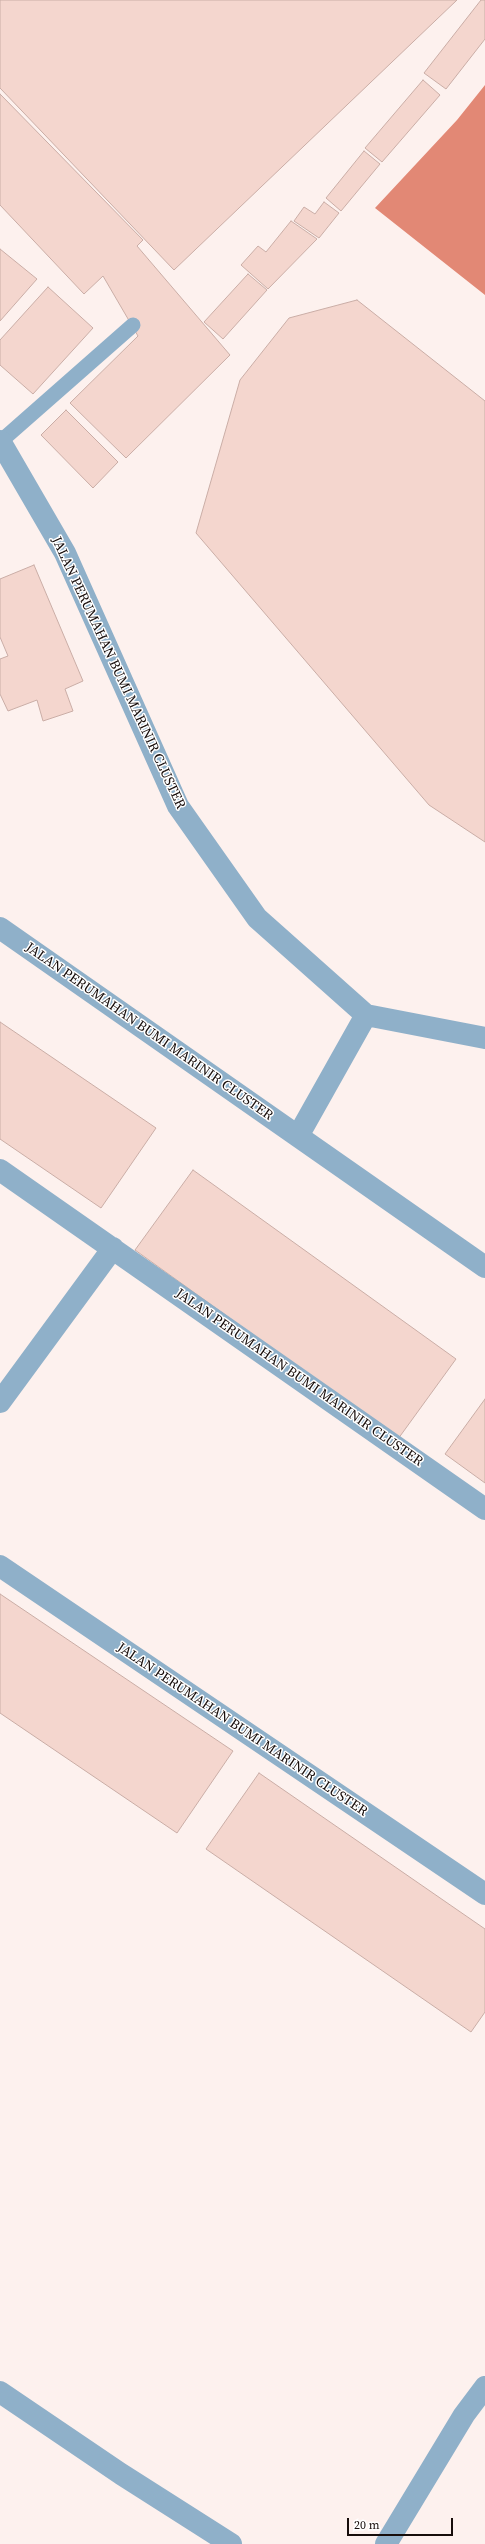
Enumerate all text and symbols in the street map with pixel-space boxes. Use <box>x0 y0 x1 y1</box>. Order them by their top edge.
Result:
street label: JALAN PERUMAHAN BUMI MARINIR CLUSTER <box>47 534 189 812</box>
street label: JALAN PERUMAHAN BUMI MARINIR CLUSTER <box>22 940 276 1124</box>
street label: JALAN PERUMAHAN BUMI MARINIR CLUSTER <box>172 1286 426 1470</box>
street label: JALAN PERUMAHAN BUMI MARINIR CLUSTER <box>114 1640 370 1820</box>
scale bar <box>349 2510 455 2536</box>
text: 20 m <box>354 2517 380 2533</box>

